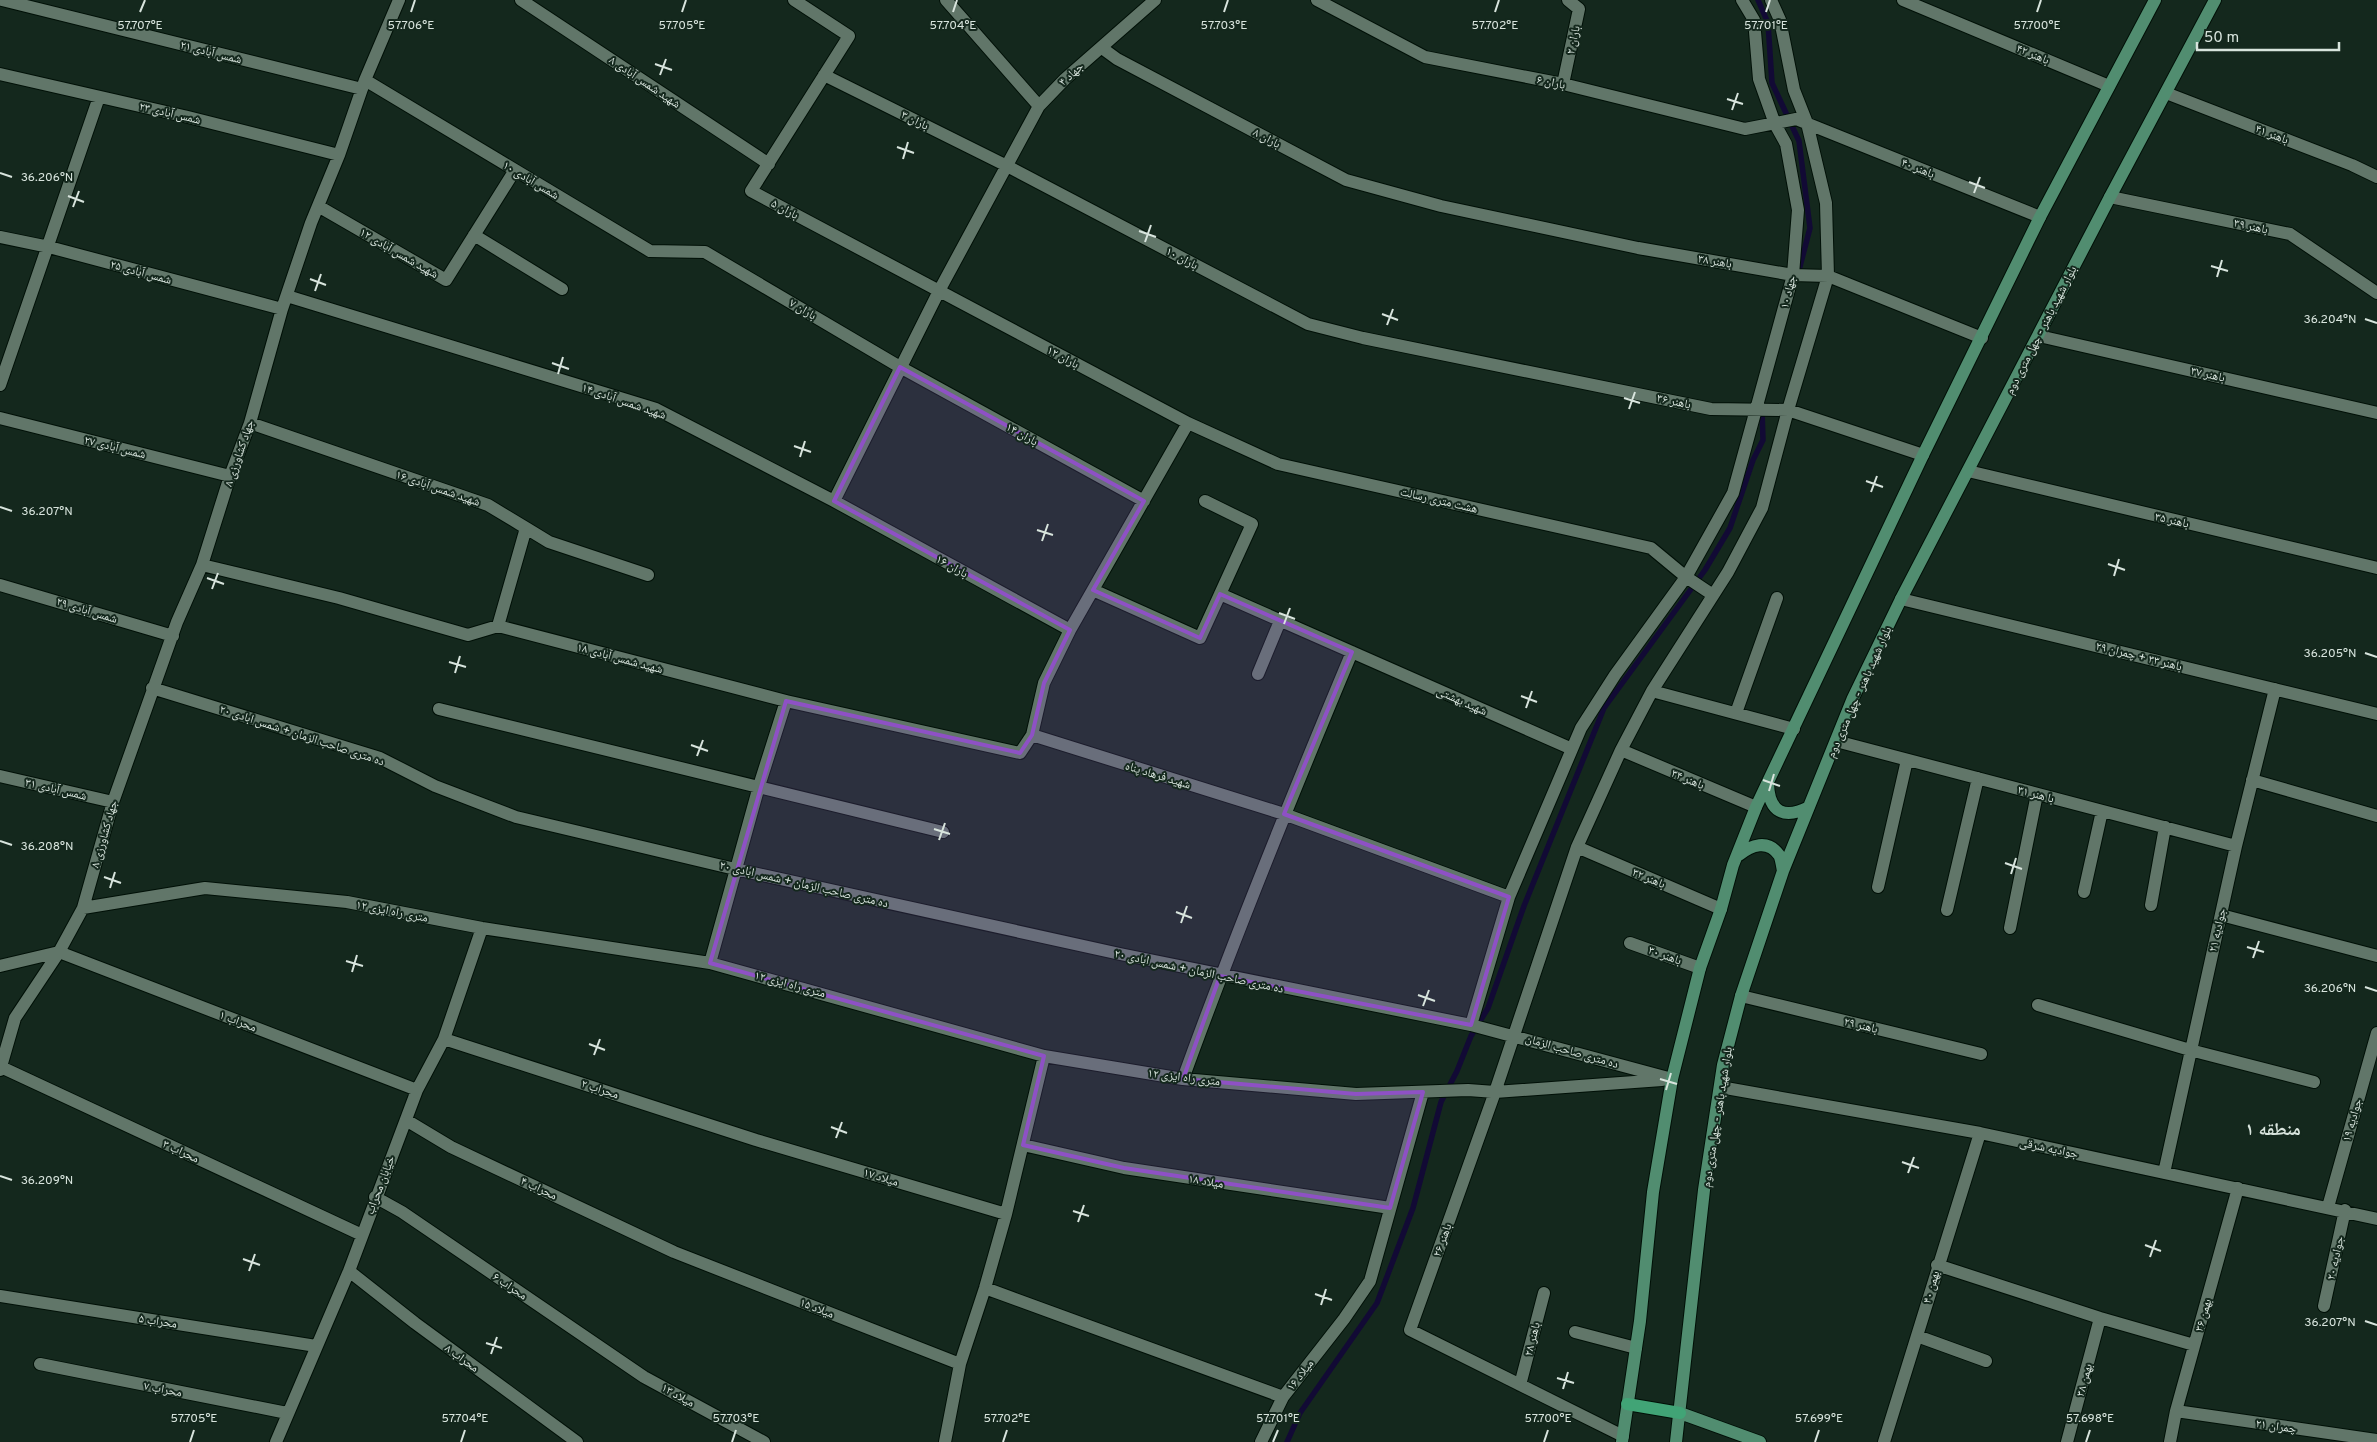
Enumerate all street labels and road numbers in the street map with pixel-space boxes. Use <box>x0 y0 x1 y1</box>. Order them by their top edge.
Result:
street label: باران ۲ <box>1563 24 1585 56</box>
street label: شمس آبادی ۲۱ <box>178 38 243 68</box>
street label: باهنر ۴۲ <box>2014 41 2052 69</box>
street label: شهید شمس آبادی ۸ <box>606 53 683 113</box>
street label: جهاد ۴ <box>1056 59 1088 90</box>
street label: باران ۶ <box>1535 72 1567 94</box>
street label: شمس آبادی ۲۳ <box>137 99 202 129</box>
street label: باران ۳ <box>898 107 931 134</box>
street label: باهنر ۴۱ <box>2253 121 2291 149</box>
street label: باران ۸ <box>1250 125 1283 153</box>
street label: باهنر ۴۰ <box>1899 155 1937 183</box>
street label: شمس آبادی ۱۰ <box>499 158 562 204</box>
street label: باران ۵ <box>768 196 801 224</box>
street label: باهنر ۳۹ <box>2232 216 2269 238</box>
street label: شهید شمس آبادی ۱۲ <box>356 225 441 283</box>
street label: باران ۱۰ <box>1163 244 1201 274</box>
street label: باهنر ۳۸ <box>1697 251 1733 273</box>
street label: شمس آبادی ۲۵ <box>108 257 173 289</box>
street label: بلوار شهید باهنر - چهل متری دوم <box>2003 264 2081 397</box>
street label: جهاد ۱۰ <box>1777 274 1801 311</box>
street label: باران ۷ <box>786 296 819 324</box>
street label: باران ۱۲ <box>1044 343 1082 373</box>
street label: باهنر ۳۷ <box>2189 363 2226 387</box>
street label: شهید شمس آبادی ۱۴ <box>579 380 668 424</box>
street label: باهنر ۳۶ <box>1655 391 1692 413</box>
street label: جهاد کشاورزی ۸ <box>221 418 259 489</box>
street label: باران ۱۴ <box>1003 420 1040 450</box>
street label: شمس آبادی ۲۷ <box>82 433 147 463</box>
street label: شهید شمس آبادی ۱۶ <box>393 467 482 511</box>
street label: هشت متری رسالت <box>1398 484 1479 518</box>
street label: باهنر ۳۵ <box>2153 509 2190 533</box>
street label: باران ۱۶ <box>933 552 970 582</box>
street label: شمس آبادی ۲۹ <box>54 594 119 628</box>
street label: بلوار شهید باهنر - چهل متری دوم <box>1824 624 1896 761</box>
street label: باهنر ۳۳ + چمران ۲۹ <box>2094 638 2184 675</box>
street label: شهید شمس آبادی ۱۸ <box>575 640 665 678</box>
street label: شهید بهشتی <box>1434 684 1489 720</box>
street label: ده متری صاحب الزمان + شمس ابادی ۲۰ <box>217 702 386 770</box>
street label: شهید فرهاد پناه <box>1123 758 1192 794</box>
street label: باهنر ۳۴ <box>1669 766 1707 794</box>
street label: شمس آبادی ۳۱ <box>23 775 88 805</box>
street label: با هنر ۳۱ <box>2016 782 2056 808</box>
street label: جهاد کشاورزی ۸ <box>88 798 122 870</box>
street label: ده متری صاحب الزمان + شمس ابادی ۲۰ <box>718 858 890 912</box>
street label: باهنر ۳۲ <box>1630 865 1668 893</box>
street label: ۱۲ متری راه ایزی <box>354 897 429 927</box>
street label: جوادیه ۲۱ <box>2205 907 2231 954</box>
street label: باهنر ۳۰ <box>1646 943 1684 969</box>
street label: ده متری صاحب الزمان + شمس ابادی ۲۰ <box>1113 946 1285 998</box>
street label: ۱۲ متری راه ایزی <box>752 968 827 1002</box>
street label: محراب ۱ <box>217 1008 259 1036</box>
street label: باهنر ۲۹ <box>1842 1014 1879 1038</box>
street label: ده متری صاحب الزمان <box>1523 1031 1620 1073</box>
street label: بلوار شهید باهنر - چهل متری دوم <box>1699 1046 1737 1189</box>
street label: ۱۲ متری راه ایزی <box>1147 1066 1221 1090</box>
street label: محراب ۲ <box>579 1076 621 1104</box>
street label: جوادیه ۱۹ <box>2339 1096 2367 1144</box>
street label: جوادیه شرقی <box>2018 1135 2080 1163</box>
street label: محراب ۳ <box>160 1136 201 1167</box>
street label: خیابان محراب <box>362 1153 400 1217</box>
street label: میلاد ۱۷ <box>861 1165 900 1191</box>
street label: میلاد ۱۸ <box>1187 1171 1225 1193</box>
street label: محراب ۴ <box>518 1173 559 1204</box>
street label: باهنر ۲۶ <box>1430 1221 1456 1259</box>
street label: جوادیه ۲۰ <box>2324 1235 2348 1281</box>
street label: محراب ۶ <box>489 1269 530 1304</box>
street label: بهمن ۴۰ <box>1920 1269 1944 1306</box>
street label: میلاد ۱۵ <box>797 1295 836 1323</box>
street label: بهمن ۳۶ <box>2192 1297 2216 1334</box>
street label: محراب ۵ <box>138 1311 178 1333</box>
street label: باهنر ۲۸ <box>1521 1321 1545 1358</box>
street label: محراب ۸ <box>441 1341 482 1377</box>
street label: میلاد ۱۶ <box>1283 1357 1318 1395</box>
street label: بهمن ۳۸ <box>2073 1362 2097 1398</box>
street label: محراب ۷ <box>142 1378 183 1402</box>
street label: میلاد ۱۳ <box>658 1380 697 1412</box>
street label: چمران ۲۱ <box>2254 1416 2298 1438</box>

